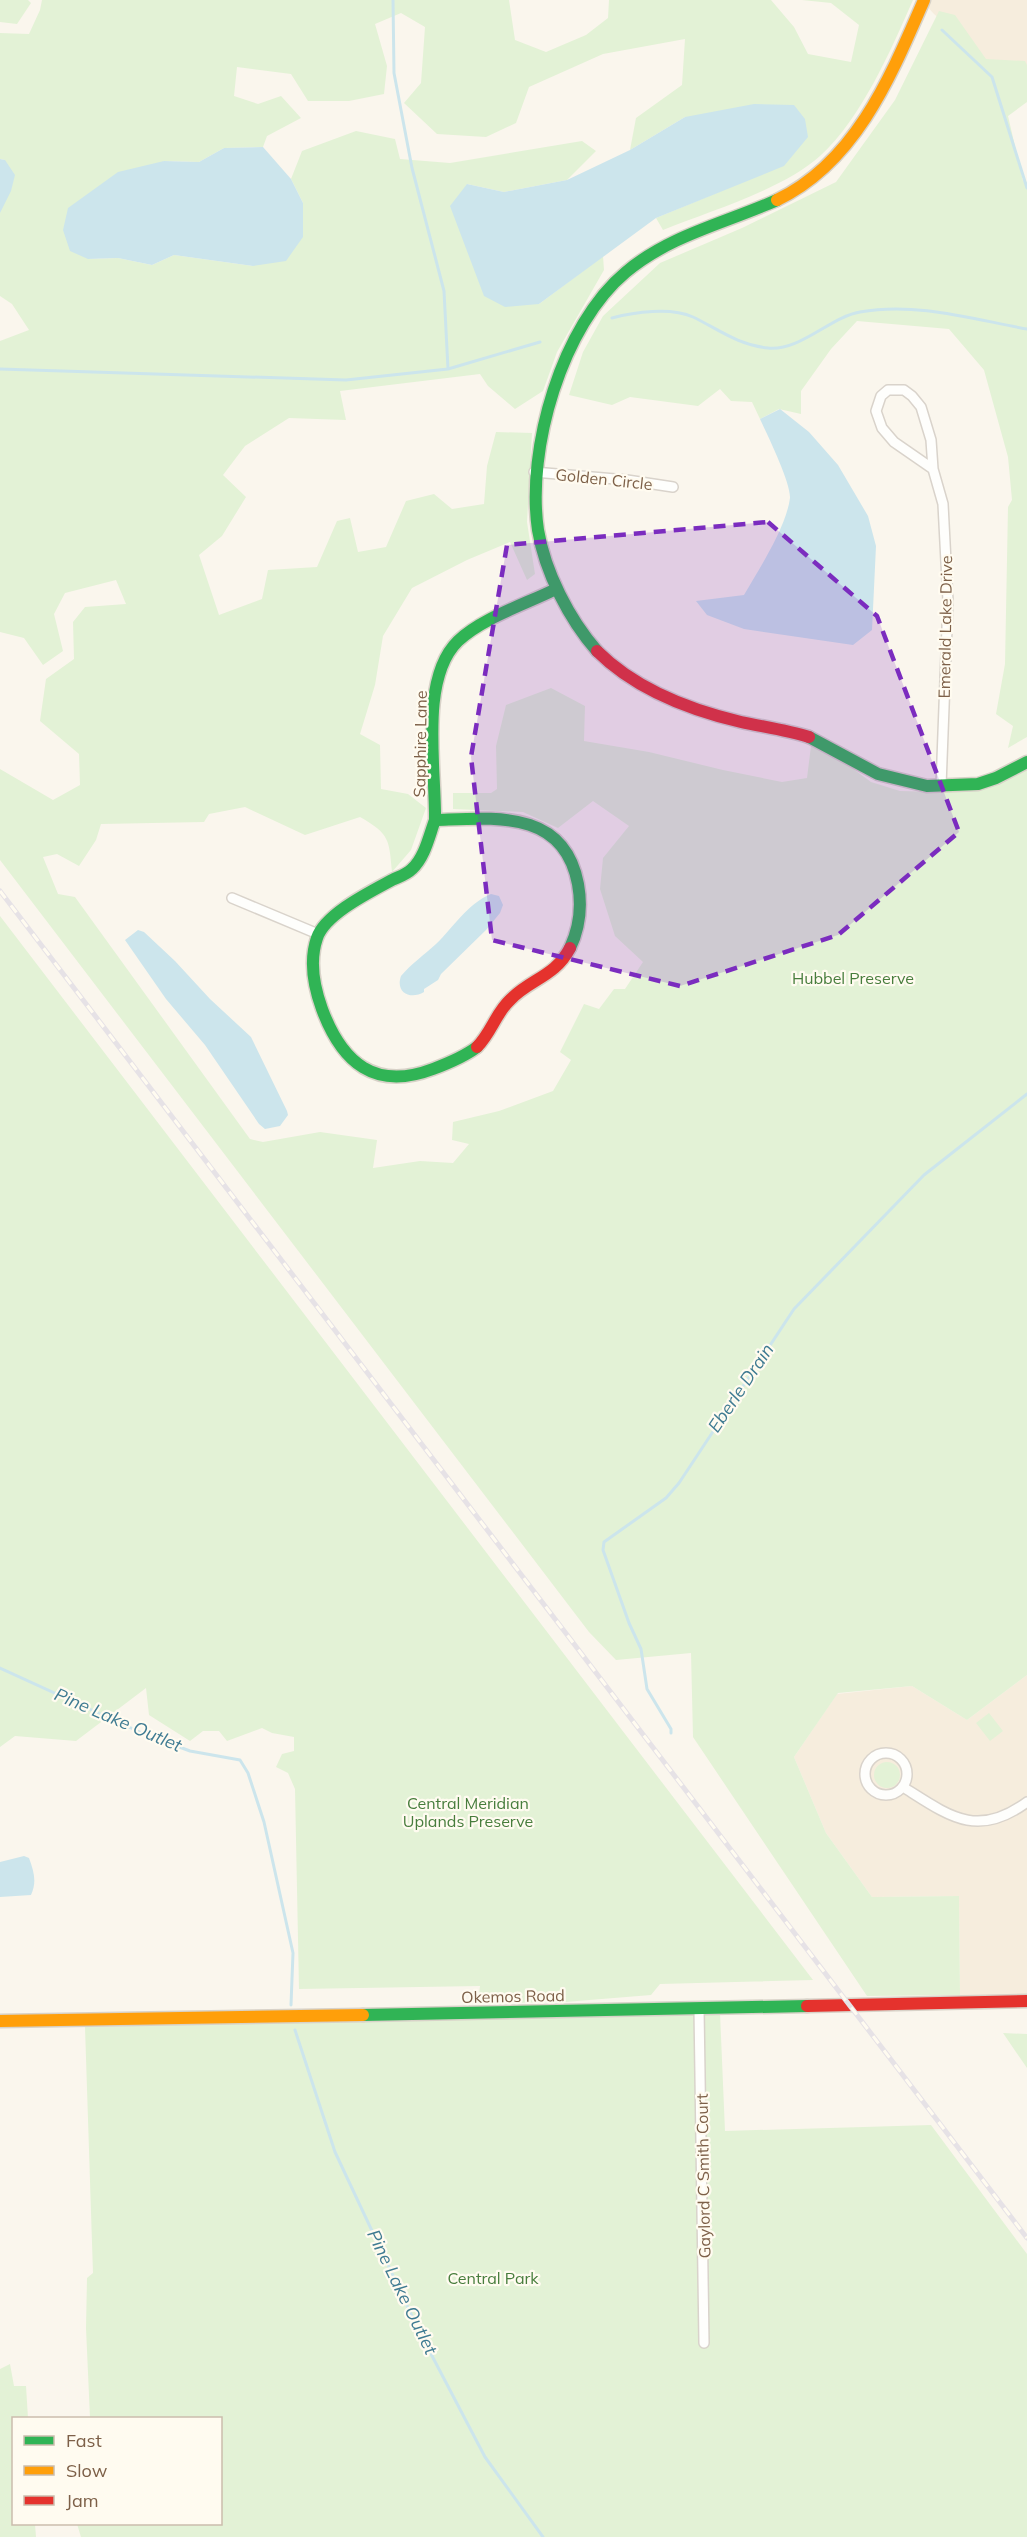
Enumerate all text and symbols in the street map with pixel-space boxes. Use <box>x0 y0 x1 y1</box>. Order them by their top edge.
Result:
street label: Golden Circle <box>555 464 653 494</box>
street label: Emerald Lake Drive <box>934 555 956 699</box>
street label: Sapphire Lane <box>409 690 431 798</box>
park label: Hubbel Preserve <box>792 968 914 988</box>
water label: Eberle Drain <box>703 1339 779 1436</box>
water label: Pine Lake Outlet <box>51 1682 186 1757</box>
park label: Central Meridian Uplands Preserve <box>403 1793 533 1831</box>
street label: Okemos Road <box>461 1985 565 2007</box>
street label: Gaylord C Smith Court <box>692 2093 714 2259</box>
water label: Pine Lake Outlet <box>362 2226 443 2359</box>
park label: Central Park <box>447 2268 539 2288</box>
legend <box>12 2417 222 2525</box>
text: Fast <box>66 2429 102 2452</box>
text: Slow <box>66 2459 108 2482</box>
text: Jam <box>66 2489 99 2512</box>

